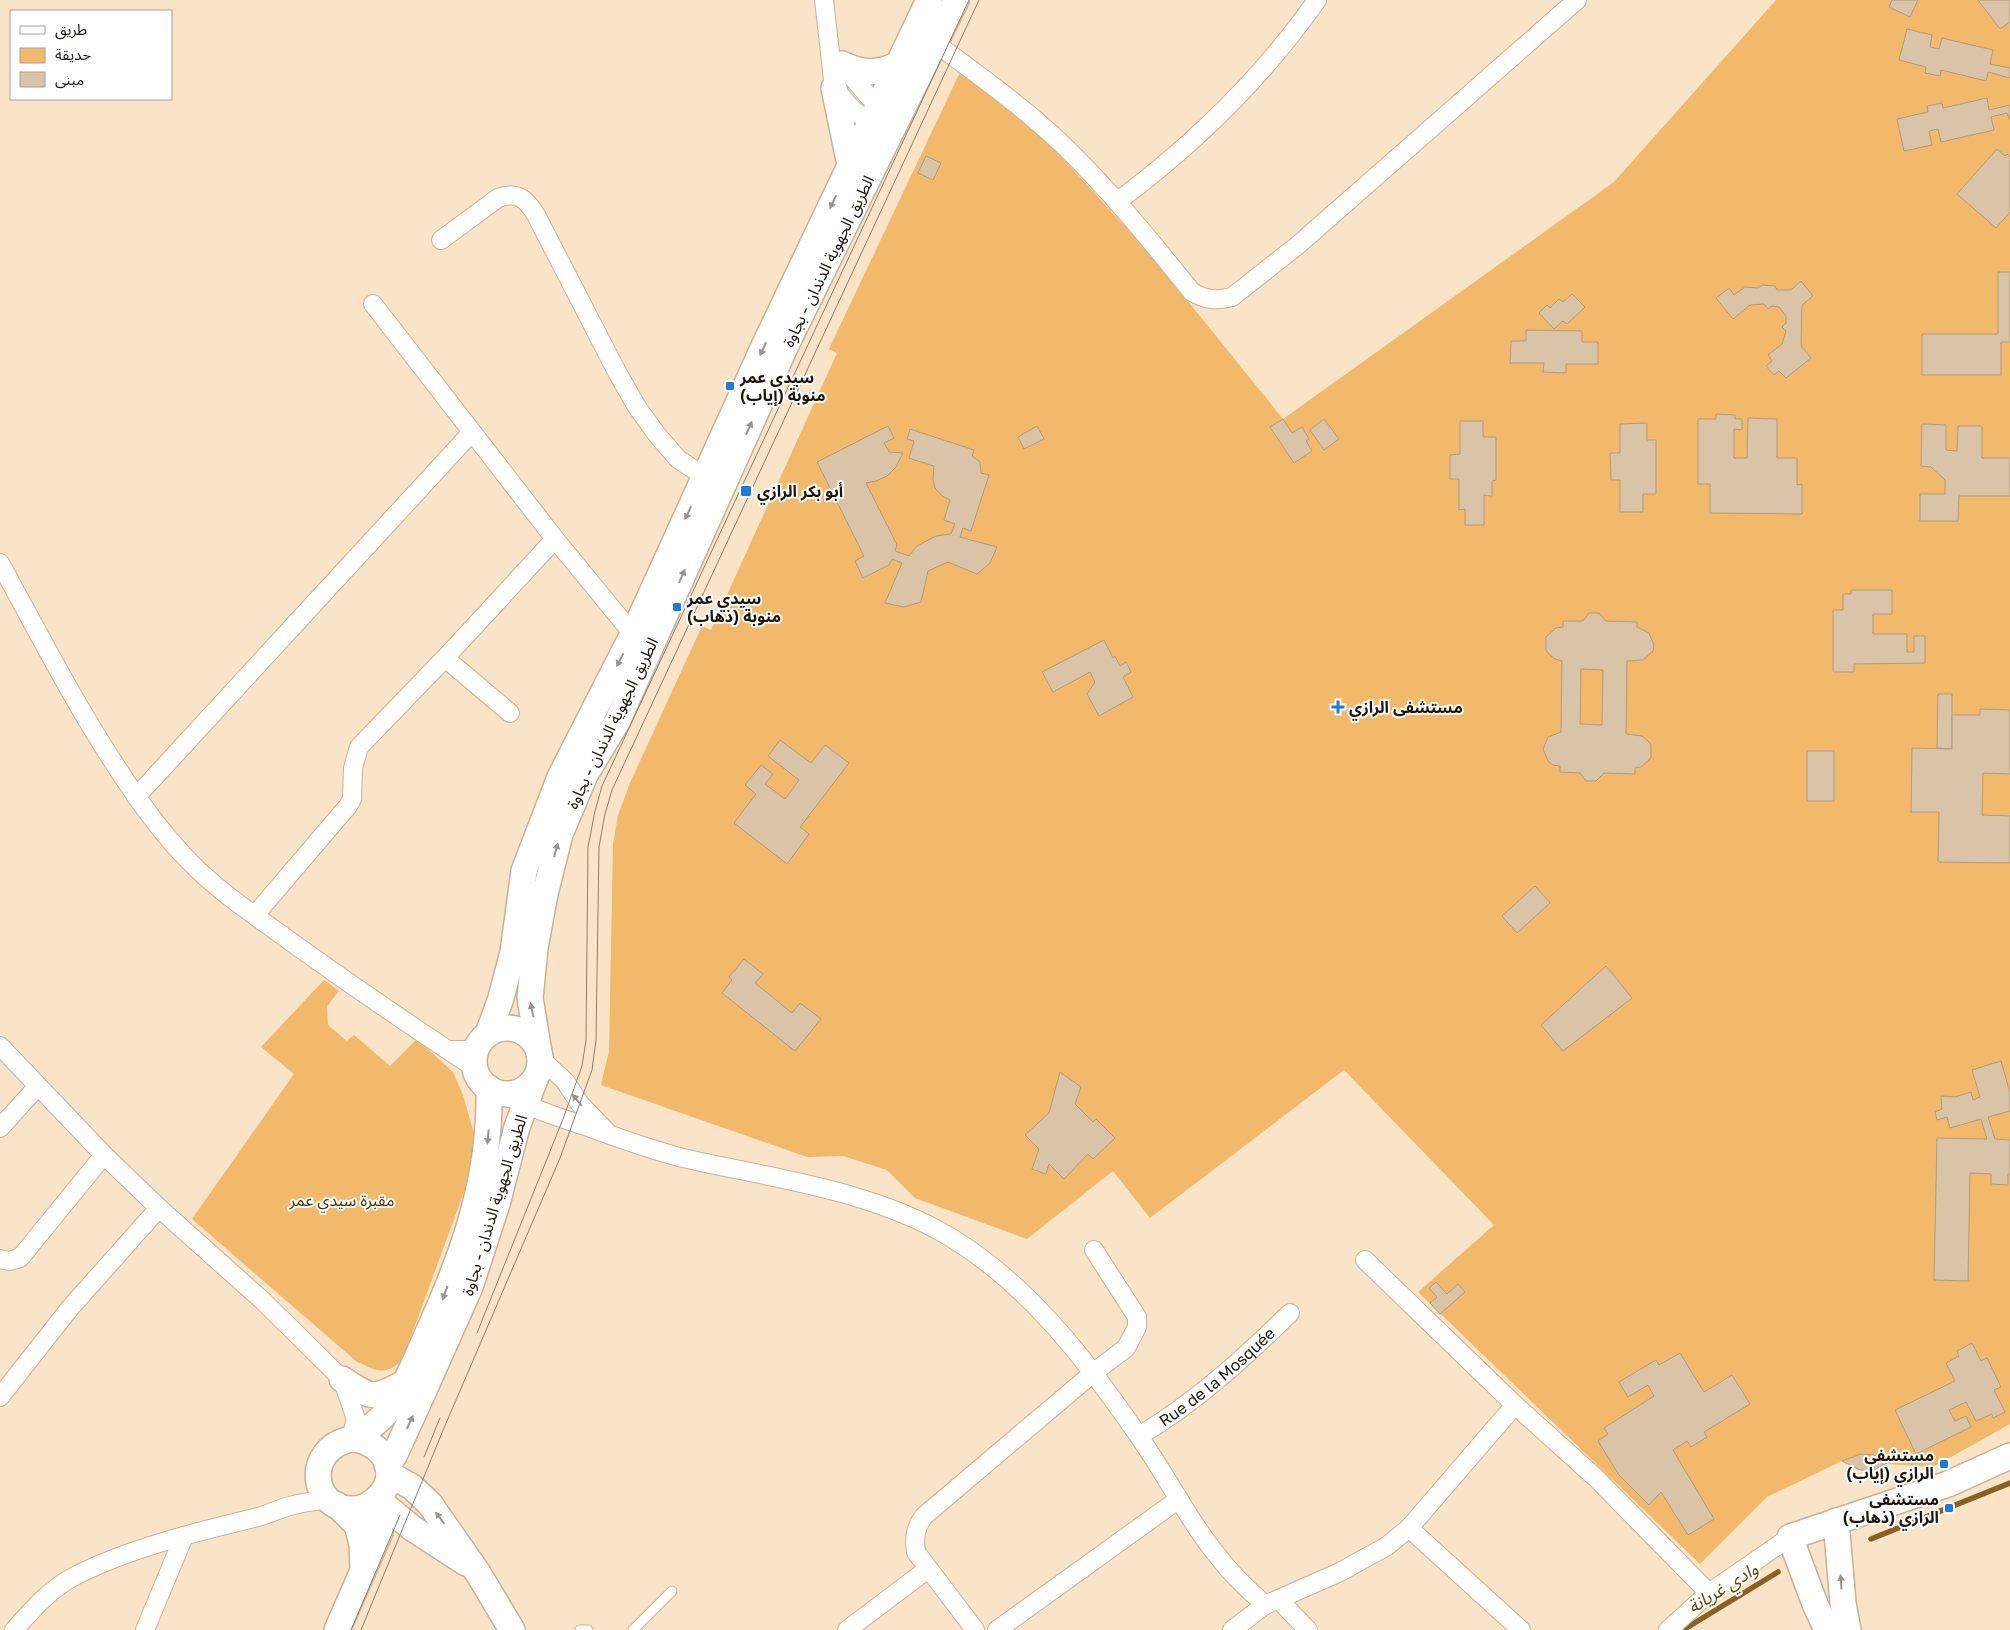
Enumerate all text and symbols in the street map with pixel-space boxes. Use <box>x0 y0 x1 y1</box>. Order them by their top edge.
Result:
legend <box>10 10 172 100</box>
text: طريق <box>55 20 87 40</box>
text: حديقة <box>55 45 91 63</box>
text: مبنى <box>55 70 84 89</box>
street label: الطريق الجهوية الدندان - بجاوة <box>778 172 879 350</box>
one-way arrow <box>829 195 837 209</box>
one-way arrow <box>759 342 767 356</box>
place label: سيدي عمر منوبة (إياب) <box>739 367 826 407</box>
marker: سيدي عمر منوبة (إياب) <box>724 380 736 392</box>
one-way arrow <box>745 421 753 435</box>
place label: أبو بكر الرازي <box>757 481 843 505</box>
marker: أبو بكر الرازي <box>739 484 753 498</box>
one-way arrow <box>684 506 692 520</box>
one-way arrow <box>678 569 686 583</box>
place label: سيدي عمر منوبة (ذهاب) <box>686 588 781 626</box>
marker: سيدي عمر منوبة (ذهاب) <box>671 601 683 613</box>
street label: الطريق الجهوية الدندان - بجاوة <box>562 634 663 812</box>
one-way arrow <box>616 653 624 667</box>
place label: مستشفى الرازي <box>1349 697 1463 721</box>
marker: مستشفى الرازي <box>1331 700 1345 714</box>
one-way arrow <box>552 843 560 858</box>
one-way arrow <box>528 1002 536 1017</box>
one-way arrow <box>572 1093 583 1106</box>
street label: الطريق الجهوية الدندان - بجاوة <box>457 1112 532 1298</box>
one-way arrow <box>483 1129 491 1145</box>
park label: مقبرة سيدي عمر <box>289 1190 394 1213</box>
one-way arrow <box>441 1286 449 1301</box>
street label: Rue de la Mosquée <box>1155 1323 1279 1431</box>
one-way arrow <box>406 1415 414 1429</box>
place label: مستشفى الرازي (إياب) <box>1846 1445 1934 1487</box>
marker: مستشفى الرازي (إياب) <box>1938 1458 1950 1470</box>
place label: مستشفى الرازي (ذهاب) <box>1843 1489 1939 1531</box>
marker: مستشفى الرازي (ذهاب) <box>1943 1502 1955 1514</box>
one-way arrow <box>435 1512 446 1525</box>
water label: وادي غريانة <box>1683 1557 1764 1621</box>
one-way arrow <box>1837 1573 1845 1589</box>

